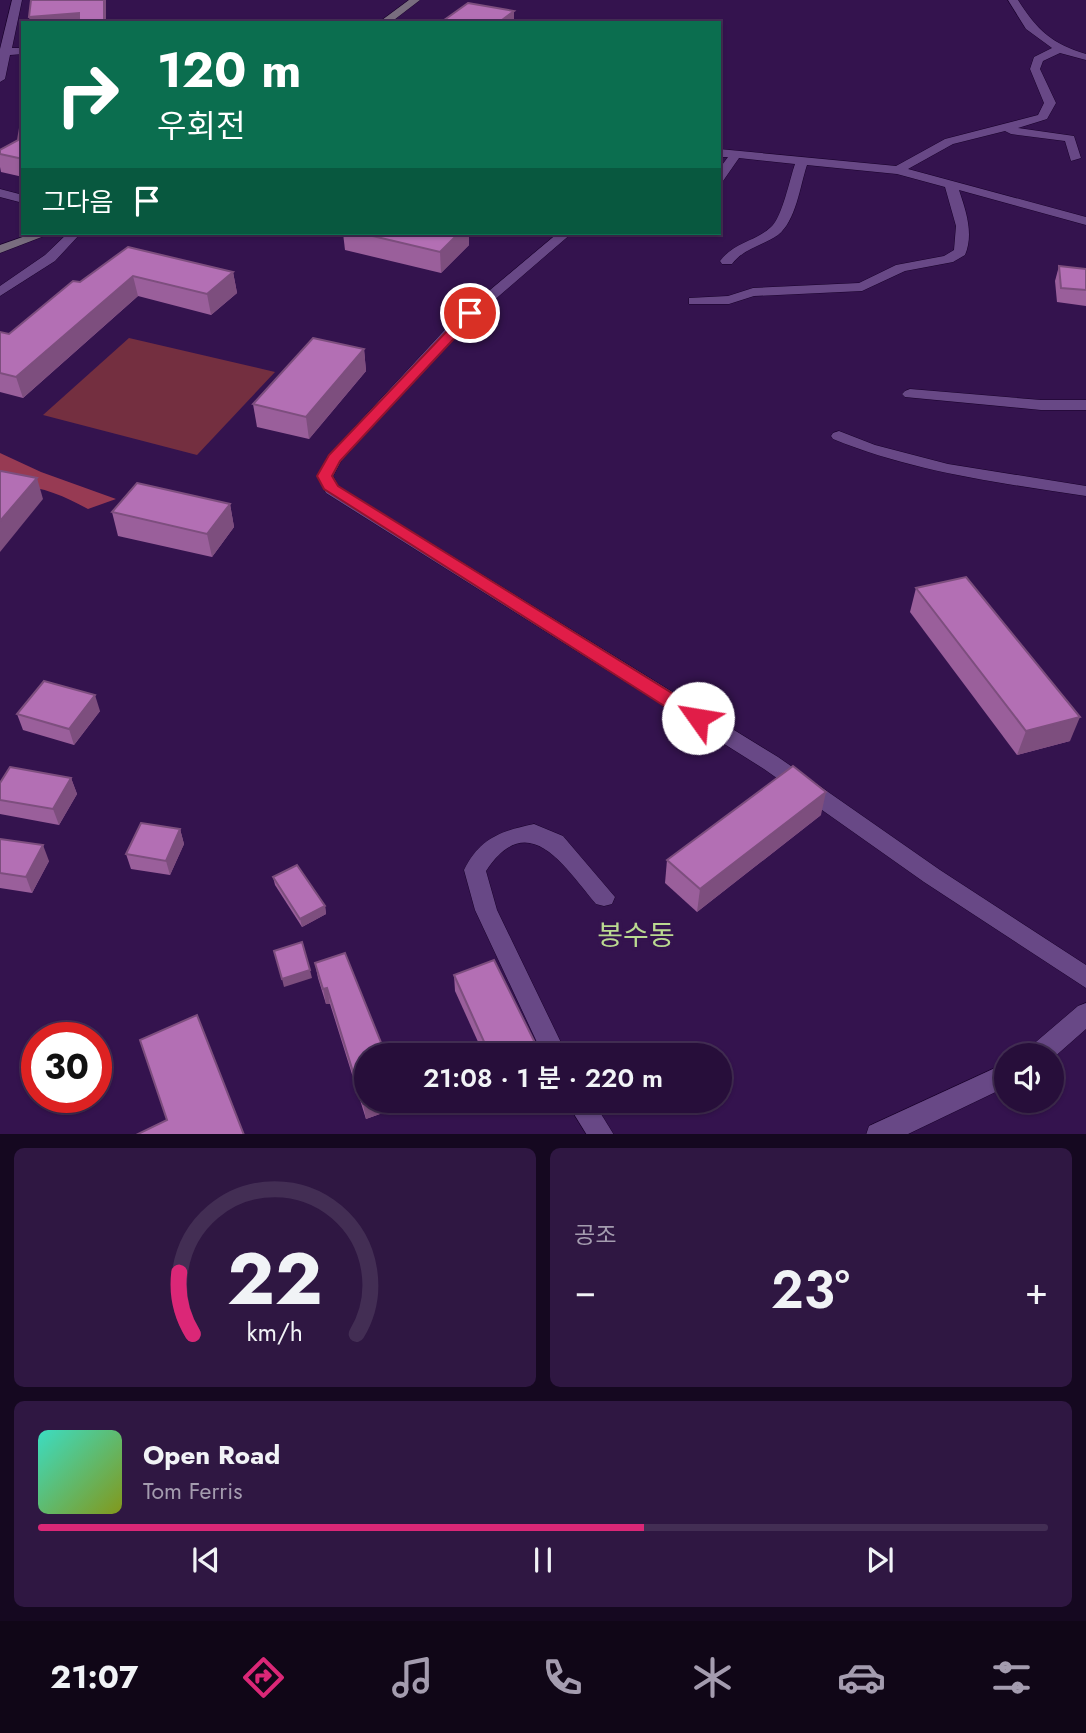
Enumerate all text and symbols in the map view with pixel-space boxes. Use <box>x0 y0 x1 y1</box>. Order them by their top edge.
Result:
text: 120 m <box>157 35 301 105</box>
icon: right <box>42 49 133 140</box>
text: 우회전 <box>157 103 245 149</box>
icon: arrive <box>128 182 166 220</box>
text: 그다음 <box>42 183 114 221</box>
pin <box>440 283 500 343</box>
icon: arrive <box>451 294 489 332</box>
position arrow <box>661 681 735 755</box>
district label: 봉수동 <box>597 915 675 956</box>
speed limit sign: 30 <box>21 1022 112 1113</box>
map controls <box>994 1043 1064 1113</box>
button: sound <box>994 1043 1064 1113</box>
text: 21:08 · 1 분 · 220 m <box>423 1059 663 1097</box>
text: 공조 <box>574 1218 616 1252</box>
text: 22 <box>227 1226 323 1331</box>
text: 23° <box>771 1252 850 1328</box>
text: − <box>574 1263 596 1318</box>
text: + <box>1025 1263 1048 1318</box>
text: km/h <box>247 1313 303 1349</box>
text: Open Road <box>143 1436 280 1474</box>
text: Tom Ferris <box>143 1474 242 1508</box>
icon: previous <box>187 1541 225 1579</box>
icon: pause <box>524 1541 562 1579</box>
icon: next <box>861 1541 899 1579</box>
icon: directions <box>239 1653 288 1702</box>
icon: music <box>388 1653 437 1702</box>
icon: phone <box>538 1653 587 1702</box>
icon: climate <box>688 1653 737 1702</box>
icon: car <box>837 1653 886 1702</box>
icon: filters <box>987 1653 1036 1702</box>
text: 21:07 <box>50 1654 138 1700</box>

